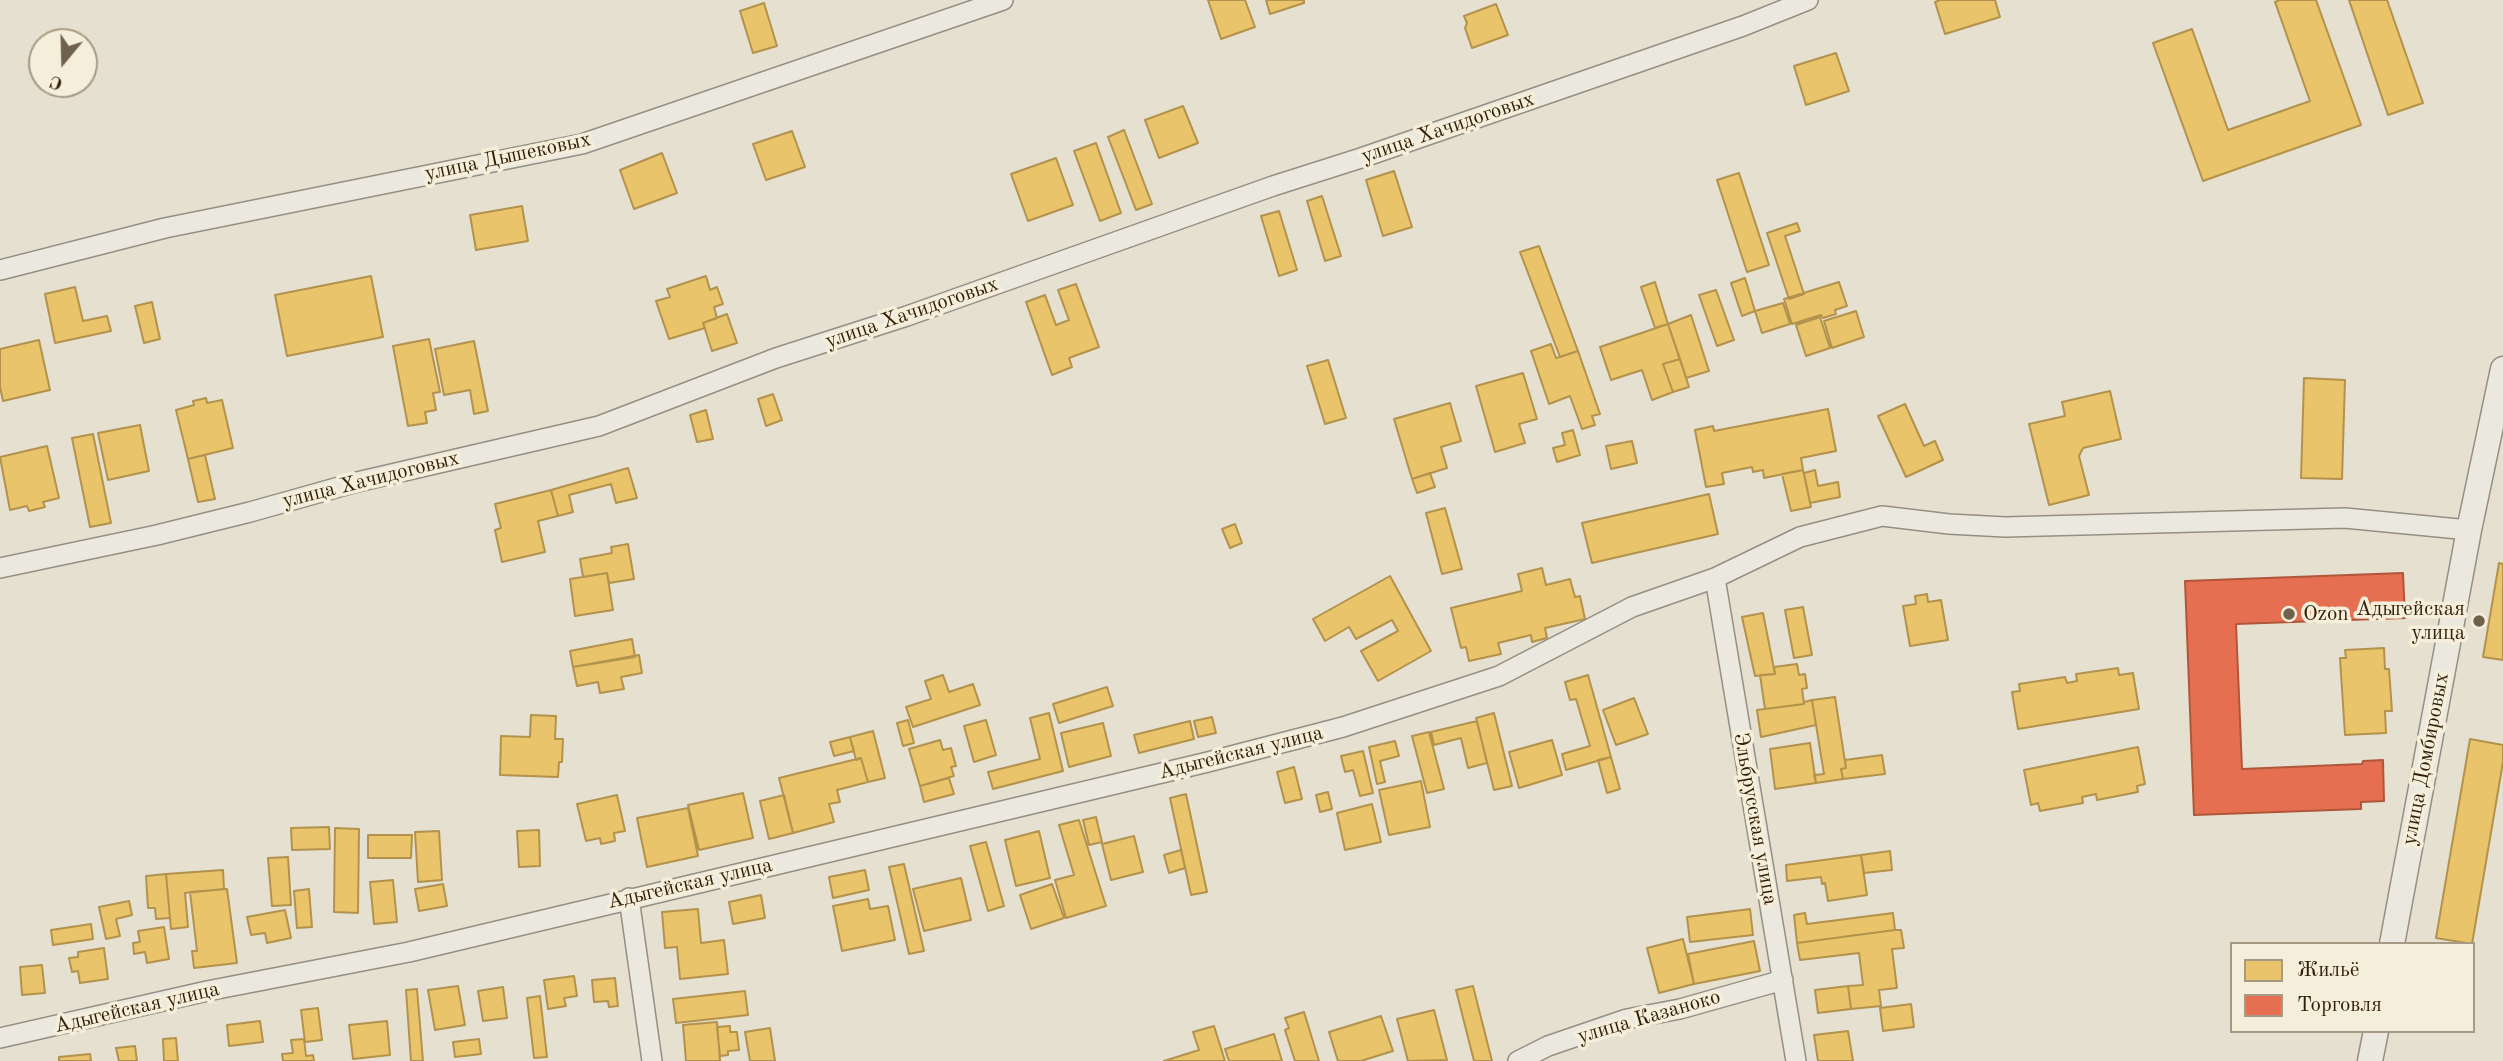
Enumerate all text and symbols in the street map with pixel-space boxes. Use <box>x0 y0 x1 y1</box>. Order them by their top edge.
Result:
north arrow <box>28 28 98 98</box>
text: С <box>48 70 66 92</box>
street label: улица Хачидоговых <box>1358 87 1538 169</box>
street label: улица Дышековых <box>423 127 593 187</box>
street label: улица Хачидоговых <box>822 272 1002 354</box>
street label: улица Хачидоговых <box>280 446 462 514</box>
place label: Адыгейская улица <box>2356 596 2465 646</box>
place label: Ozon <box>2303 601 2349 627</box>
marker: Ozon <box>2281 606 2297 622</box>
marker: Адыгейская улица <box>2471 613 2487 629</box>
street label: улица Домбировых <box>2397 670 2455 848</box>
street label: Адыгейская улица <box>1156 720 1326 786</box>
street label: Эльбрусская улица <box>1727 731 1783 907</box>
street label: Адыгейская улица <box>605 853 775 915</box>
legend <box>2230 942 2475 1033</box>
text: Жильё <box>2297 960 2360 981</box>
street label: Адыгейская улица <box>52 977 222 1039</box>
street label: улица Казаноко <box>1575 985 1723 1049</box>
text: Торговля <box>2297 995 2382 1016</box>

